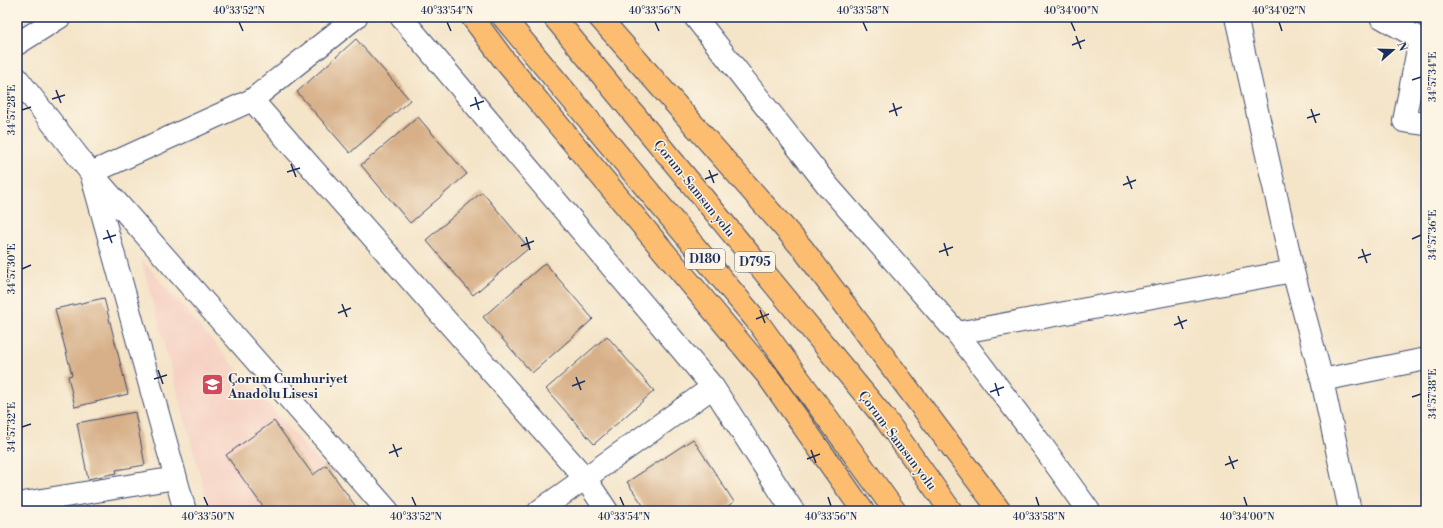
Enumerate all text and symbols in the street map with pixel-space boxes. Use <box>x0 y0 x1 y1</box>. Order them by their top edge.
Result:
text: 40°33'52"N <box>213 5 266 17</box>
text: 40°33'54"N <box>421 5 474 17</box>
text: 40°33'56"N <box>629 5 682 17</box>
text: 40°33'58"N <box>837 5 890 17</box>
text: 40°34'00"N <box>1044 5 1099 17</box>
text: 40°34'02"N <box>1252 5 1306 17</box>
north arrow <box>1373 30 1413 70</box>
text: N <box>1393 40 1410 54</box>
text: 34°57'34"E <box>1427 52 1439 102</box>
text: 34°57'28"E <box>6 85 18 135</box>
street label: Çorum-Samsun yolu <box>650 137 739 241</box>
text: 34°57'36"E <box>1427 210 1439 260</box>
text: 34°57'30"E <box>6 244 18 294</box>
road number: D180 <box>685 249 725 269</box>
road number: D795 <box>735 252 775 272</box>
text: 34°57'38"E <box>1427 369 1439 419</box>
place label: Çorum Cumhuriyet Anadolu Lisesi <box>227 371 348 402</box>
school or university icon: Çorum Cumhuriyet Anadolu Lisesi <box>200 372 226 398</box>
street label: Çorum-Samsun yolu <box>855 388 940 494</box>
text: 34°57'32"E <box>6 402 18 452</box>
text: 40°33'50"N <box>181 511 235 523</box>
text: 40°33'52"N <box>390 511 443 523</box>
text: 40°33'54"N <box>598 511 651 523</box>
text: 40°33'56"N <box>805 511 858 523</box>
text: 40°33'58"N <box>1013 511 1066 523</box>
text: 40°34'00"N <box>1220 511 1275 523</box>

